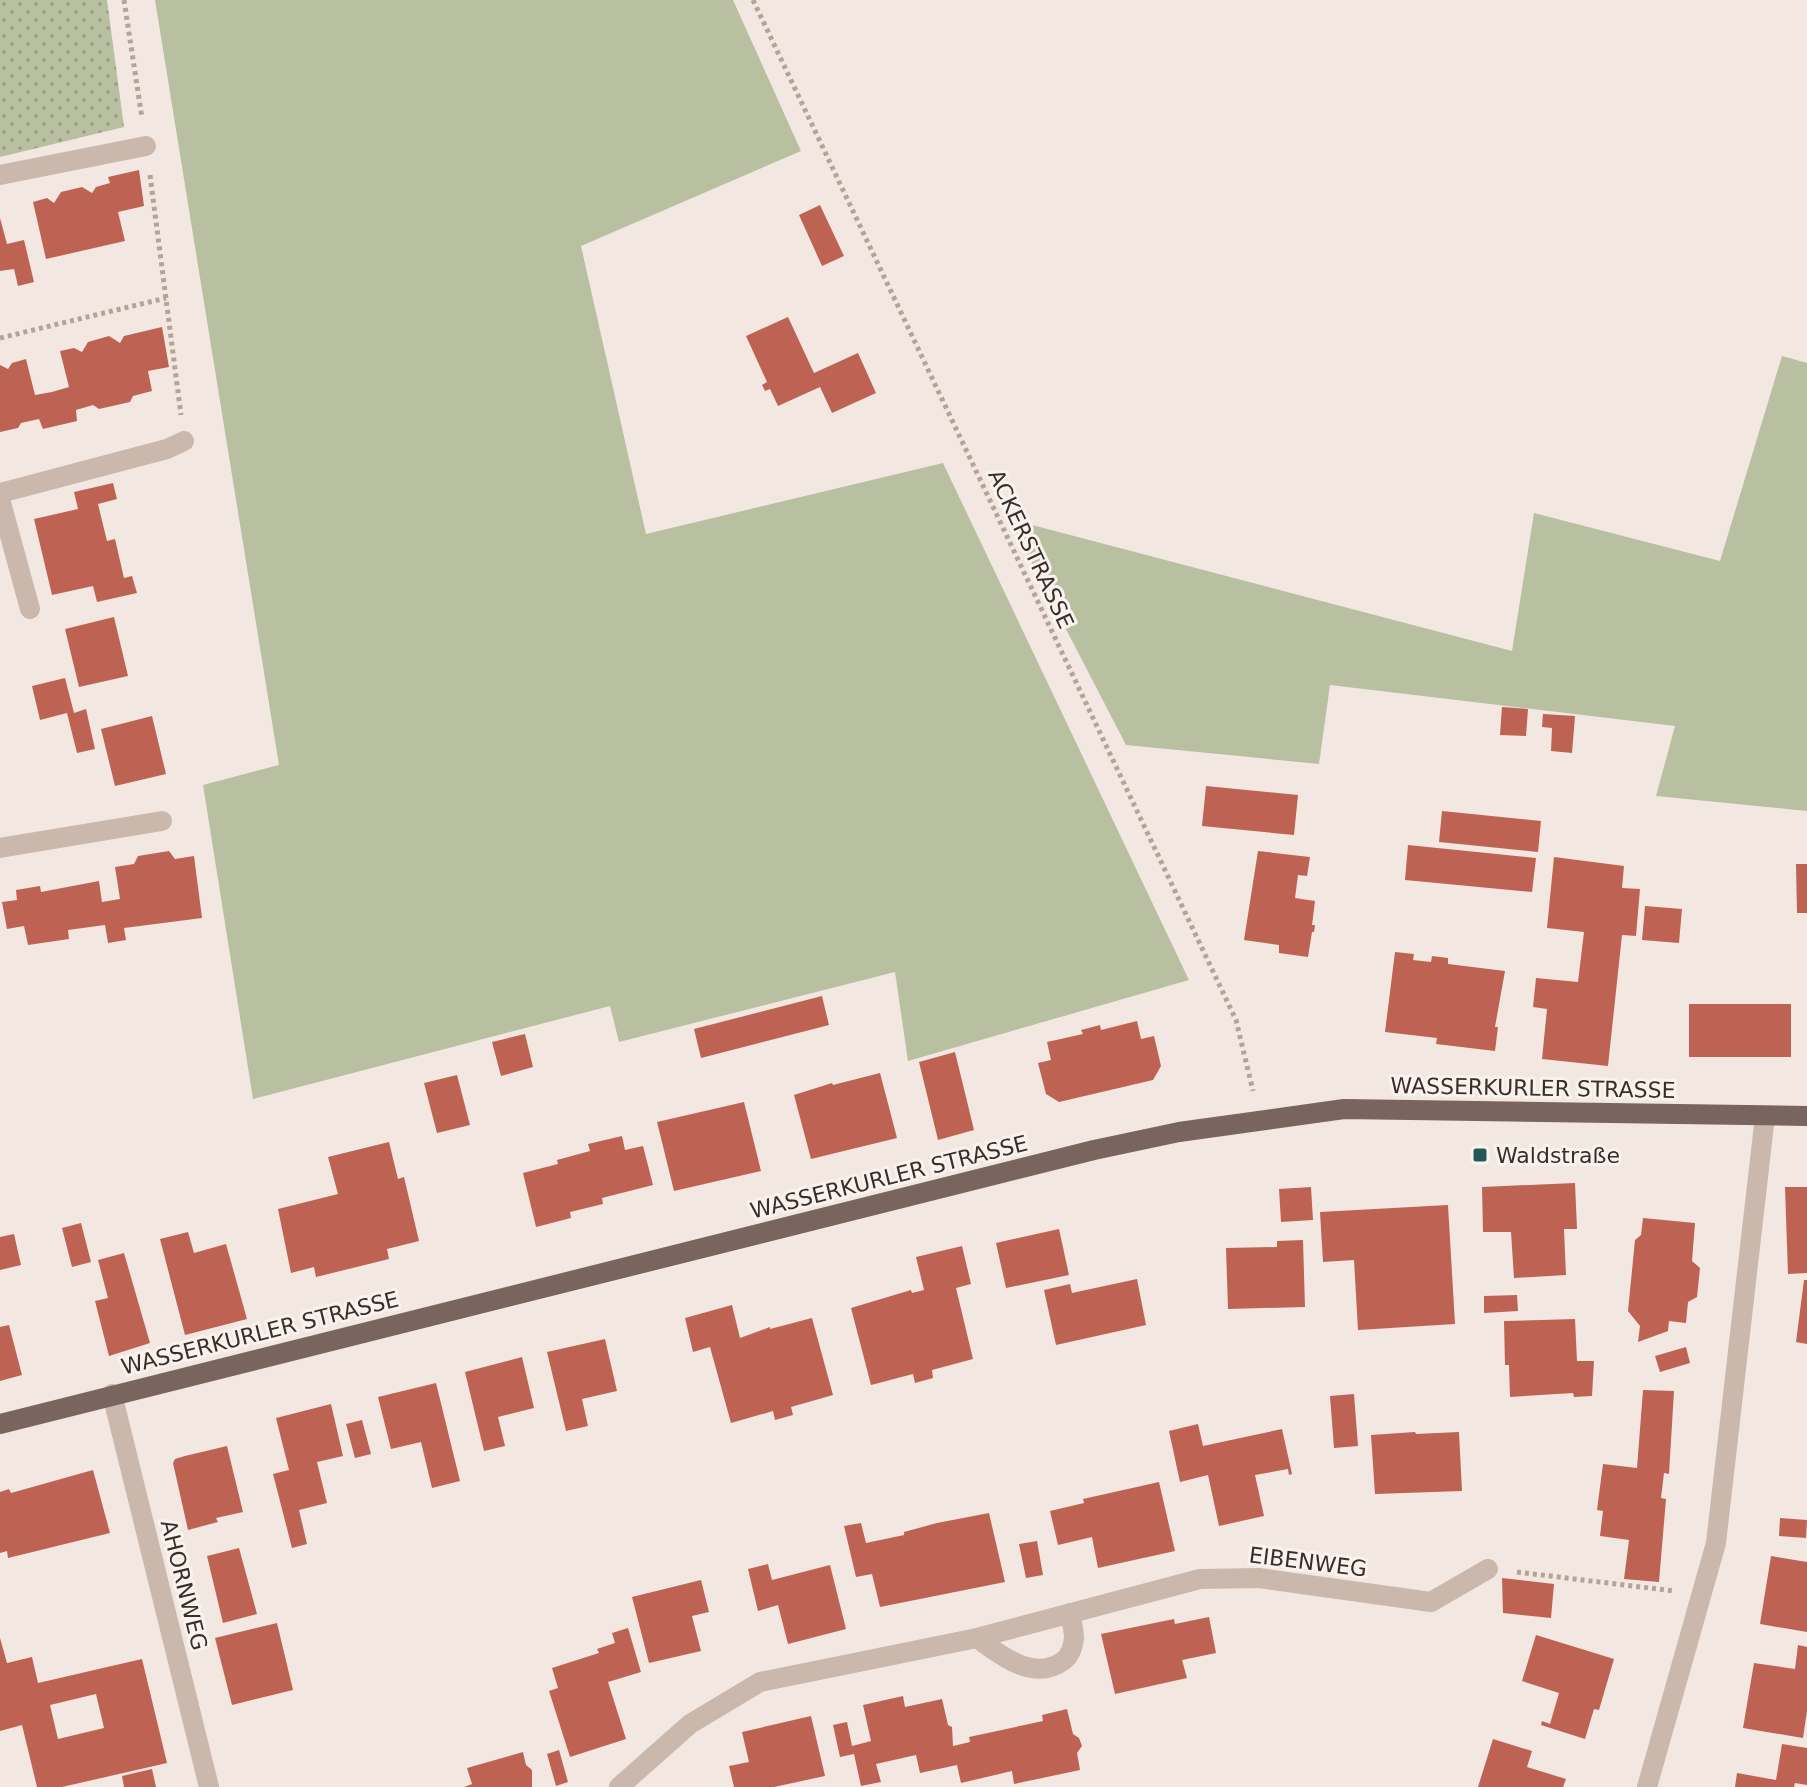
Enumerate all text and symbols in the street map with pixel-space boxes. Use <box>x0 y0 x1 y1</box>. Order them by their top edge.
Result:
street label: ACKERSTRASSE <box>983 466 1079 632</box>
street label: WASSERKURLER STRASSE <box>1390 1073 1676 1103</box>
street label: WASSERKURLER STRASSE <box>748 1130 1030 1224</box>
place label: Waldstraße <box>1496 1143 1620 1168</box>
marker: Waldstraße <box>1471 1146 1489 1164</box>
street label: WASSERKURLER STRASSE <box>119 1286 401 1380</box>
street label: AHORNWEG <box>156 1517 212 1653</box>
street label: EIBENWEG <box>1248 1542 1368 1582</box>

